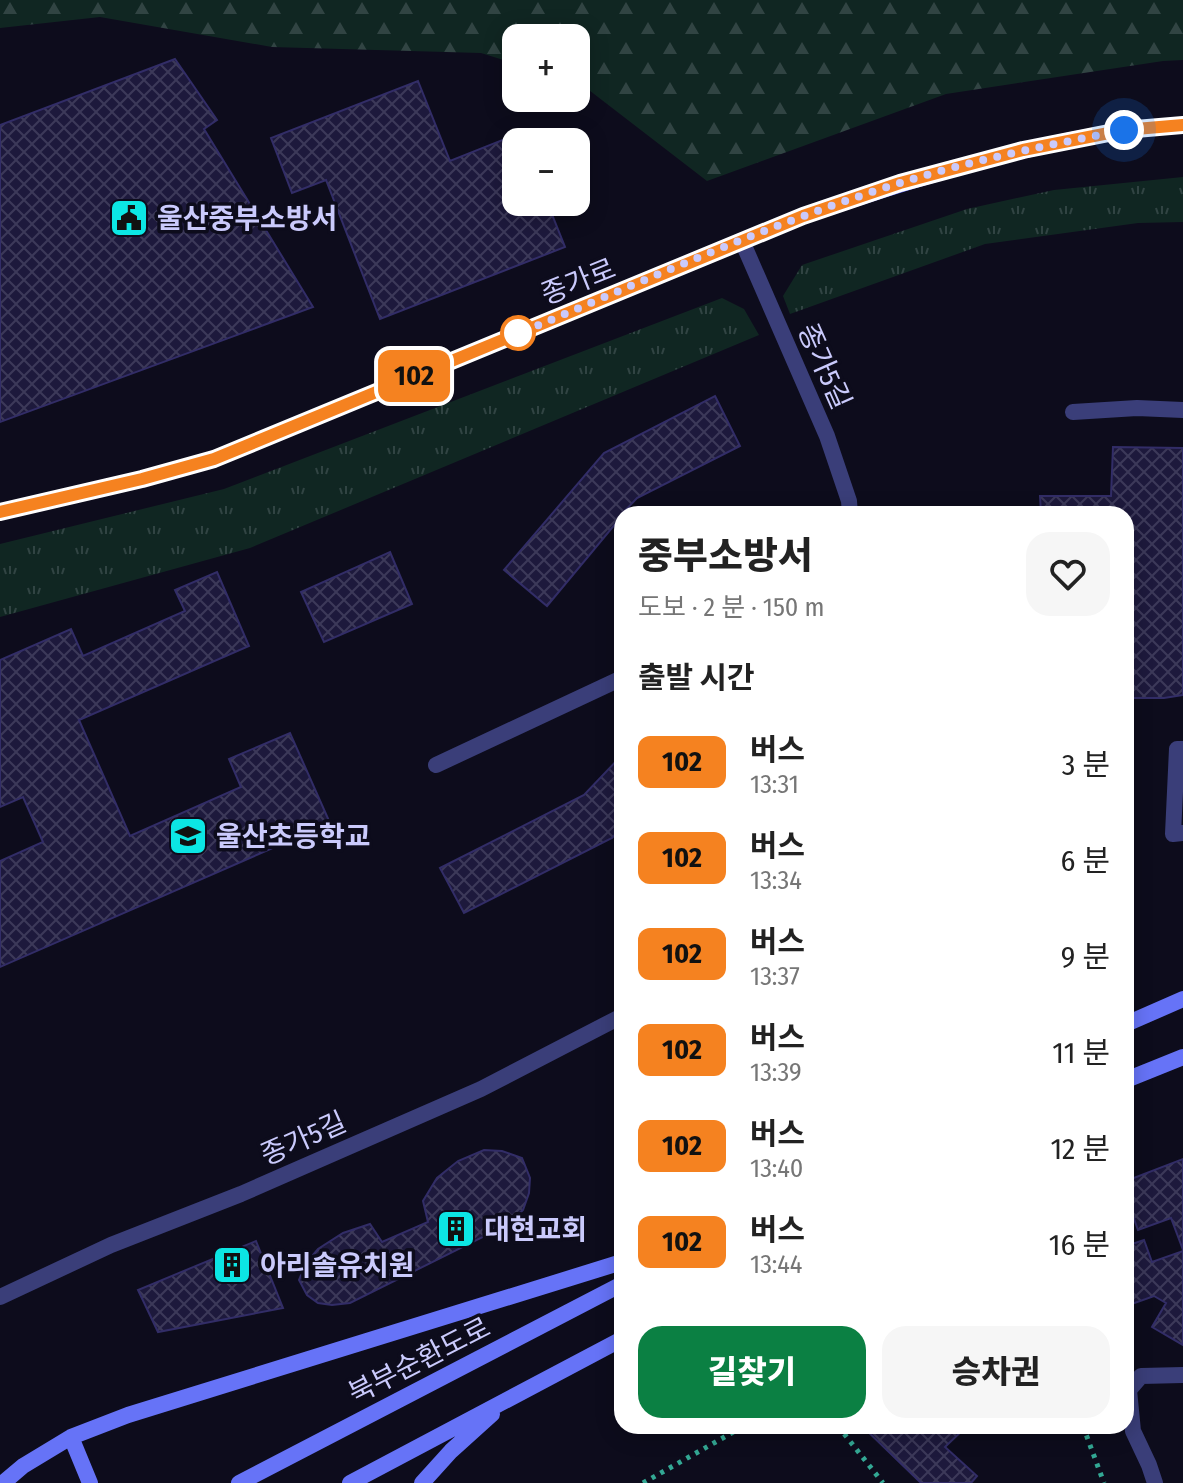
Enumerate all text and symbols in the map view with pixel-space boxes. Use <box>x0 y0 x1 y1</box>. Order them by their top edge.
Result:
map controls <box>502 24 590 216</box>
button: + <box>502 24 590 112</box>
your location <box>1104 110 1144 150</box>
button: − <box>502 128 590 216</box>
public building icon: 울산중부소방서 <box>108 197 150 239</box>
place label: 울산중부소방서 <box>157 202 337 235</box>
street label: 종가로 <box>536 252 620 311</box>
unlabelled marker <box>501 316 535 350</box>
street label: 종가5길 <box>791 318 858 414</box>
line badge: 102 <box>368 350 460 402</box>
text: 102 <box>394 359 434 392</box>
button: heart <box>1026 532 1110 616</box>
text: 중부소방서 <box>638 533 813 579</box>
text: 도보 · 2 분 · 150 m <box>638 592 825 623</box>
text: 출발 시간 <box>638 660 755 696</box>
text: 버스 <box>750 732 805 768</box>
text: 102 <box>662 745 702 778</box>
text: 3 분 <box>1062 747 1110 783</box>
text: 13:31 <box>750 769 799 800</box>
school or university icon: 울산초등학교 <box>167 815 209 857</box>
place label: 울산초등학교 <box>216 820 371 853</box>
text: 버스 <box>750 828 805 864</box>
text: 102 <box>662 841 702 874</box>
text: 6 분 <box>1060 843 1110 879</box>
text: 13:34 <box>750 865 802 896</box>
text: 버스 <box>750 924 805 960</box>
text: 102 <box>662 937 702 970</box>
text: 9 분 <box>1061 939 1110 975</box>
text: 13:37 <box>750 961 800 992</box>
text: 버스 <box>750 1020 805 1056</box>
text: 102 <box>662 1033 702 1066</box>
text: 11 분 <box>1052 1035 1110 1071</box>
text: 13:39 <box>750 1057 802 1088</box>
street label: 종가5길 <box>255 1105 351 1172</box>
text: 버스 <box>750 1116 805 1152</box>
text: 102 <box>662 1129 702 1162</box>
text: 12 분 <box>1050 1131 1110 1167</box>
text: 13:40 <box>750 1153 803 1184</box>
building icon: 대현교회 <box>435 1208 477 1250</box>
text: 버스 <box>750 1212 805 1248</box>
place label: 대현교회 <box>484 1213 587 1246</box>
text: 102 <box>662 1225 702 1258</box>
text: 16 분 <box>1049 1227 1110 1263</box>
building icon: 아리솔유치원 <box>211 1244 253 1286</box>
place label: 아리솔유치원 <box>260 1249 415 1282</box>
text: 13:44 <box>750 1249 802 1280</box>
street label: 북부순환도로 <box>343 1311 496 1410</box>
button: 길찾기 <box>638 1326 866 1418</box>
button: 승차권 <box>882 1326 1110 1418</box>

